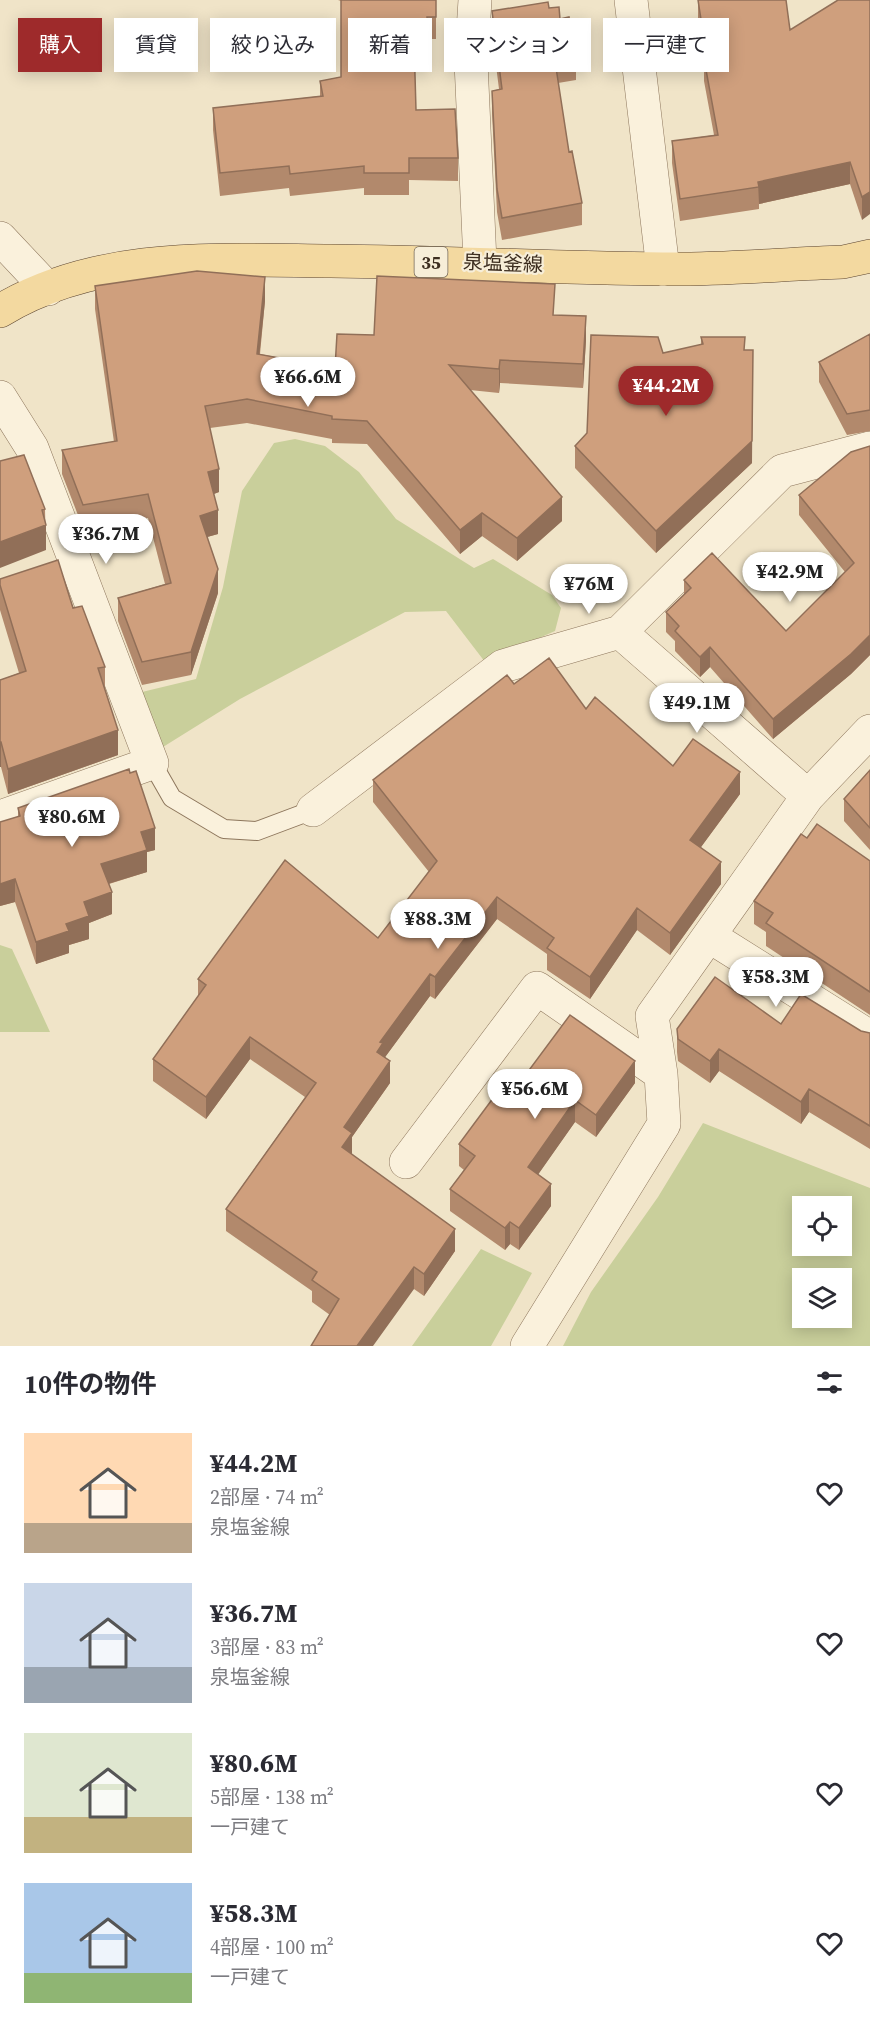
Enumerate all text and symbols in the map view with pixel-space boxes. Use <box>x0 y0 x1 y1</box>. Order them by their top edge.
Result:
chip: 購入 <box>18 18 102 72</box>
chip: 賃貸 <box>114 18 198 72</box>
chip: 絞り込み <box>210 18 336 72</box>
chip: 新着 <box>348 18 432 72</box>
chip: マンション <box>444 18 591 72</box>
chip: 一戸建て <box>603 18 729 72</box>
road number: 35 <box>414 247 448 277</box>
street label: 泉塩釜線 <box>463 248 543 278</box>
pin: ¥66.6M <box>259 357 357 408</box>
text: ¥66.6M <box>274 362 342 390</box>
pin: ¥44.2M <box>617 366 715 417</box>
text: ¥44.2M <box>632 371 700 399</box>
pin: ¥36.7M <box>57 514 155 565</box>
text: ¥36.7M <box>72 519 140 547</box>
pin: ¥42.9M <box>741 552 839 603</box>
text: ¥42.9M <box>756 557 824 585</box>
pin: ¥76M <box>553 564 625 615</box>
text: ¥76M <box>564 569 614 597</box>
pin: ¥49.1M <box>648 683 746 734</box>
text: ¥49.1M <box>663 688 731 716</box>
pin: ¥80.6M <box>23 797 121 848</box>
text: ¥80.6M <box>38 802 106 830</box>
pin: ¥88.3M <box>389 899 487 950</box>
text: ¥88.3M <box>404 904 472 932</box>
pin: ¥58.3M <box>727 957 825 1008</box>
text: ¥58.3M <box>742 962 810 990</box>
pin: ¥56.6M <box>486 1069 584 1120</box>
text: ¥56.6M <box>501 1074 569 1102</box>
map controls <box>792 1196 852 1328</box>
button: locate <box>792 1196 852 1256</box>
button: layers <box>792 1268 852 1328</box>
text: 10件の物件 <box>24 1366 156 1402</box>
icon: filters <box>813 1366 846 1399</box>
text: ¥44.2M <box>210 1445 297 1481</box>
icon: home <box>72 1457 144 1529</box>
icon: heart <box>813 1477 846 1510</box>
text: 2部屋 · 74 m² <box>210 1483 324 1511</box>
text: 泉塩釜線 <box>210 1513 290 1541</box>
text: ¥36.7M <box>210 1595 297 1631</box>
icon: home <box>72 1607 144 1679</box>
icon: heart <box>813 1627 846 1660</box>
text: 3部屋 · 83 m² <box>210 1633 324 1661</box>
text: 泉塩釜線 <box>210 1663 290 1691</box>
text: ¥80.6M <box>210 1745 297 1781</box>
icon: home <box>72 1757 144 1829</box>
icon: heart <box>813 1777 846 1810</box>
text: 5部屋 · 138 m² <box>210 1783 334 1811</box>
text: 一戸建て <box>210 1813 290 1841</box>
text: ¥58.3M <box>210 1895 297 1931</box>
icon: home <box>72 1907 144 1979</box>
icon: heart <box>813 1927 846 1960</box>
text: 4部屋 · 100 m² <box>210 1933 334 1961</box>
text: 一戸建て <box>210 1963 290 1991</box>

